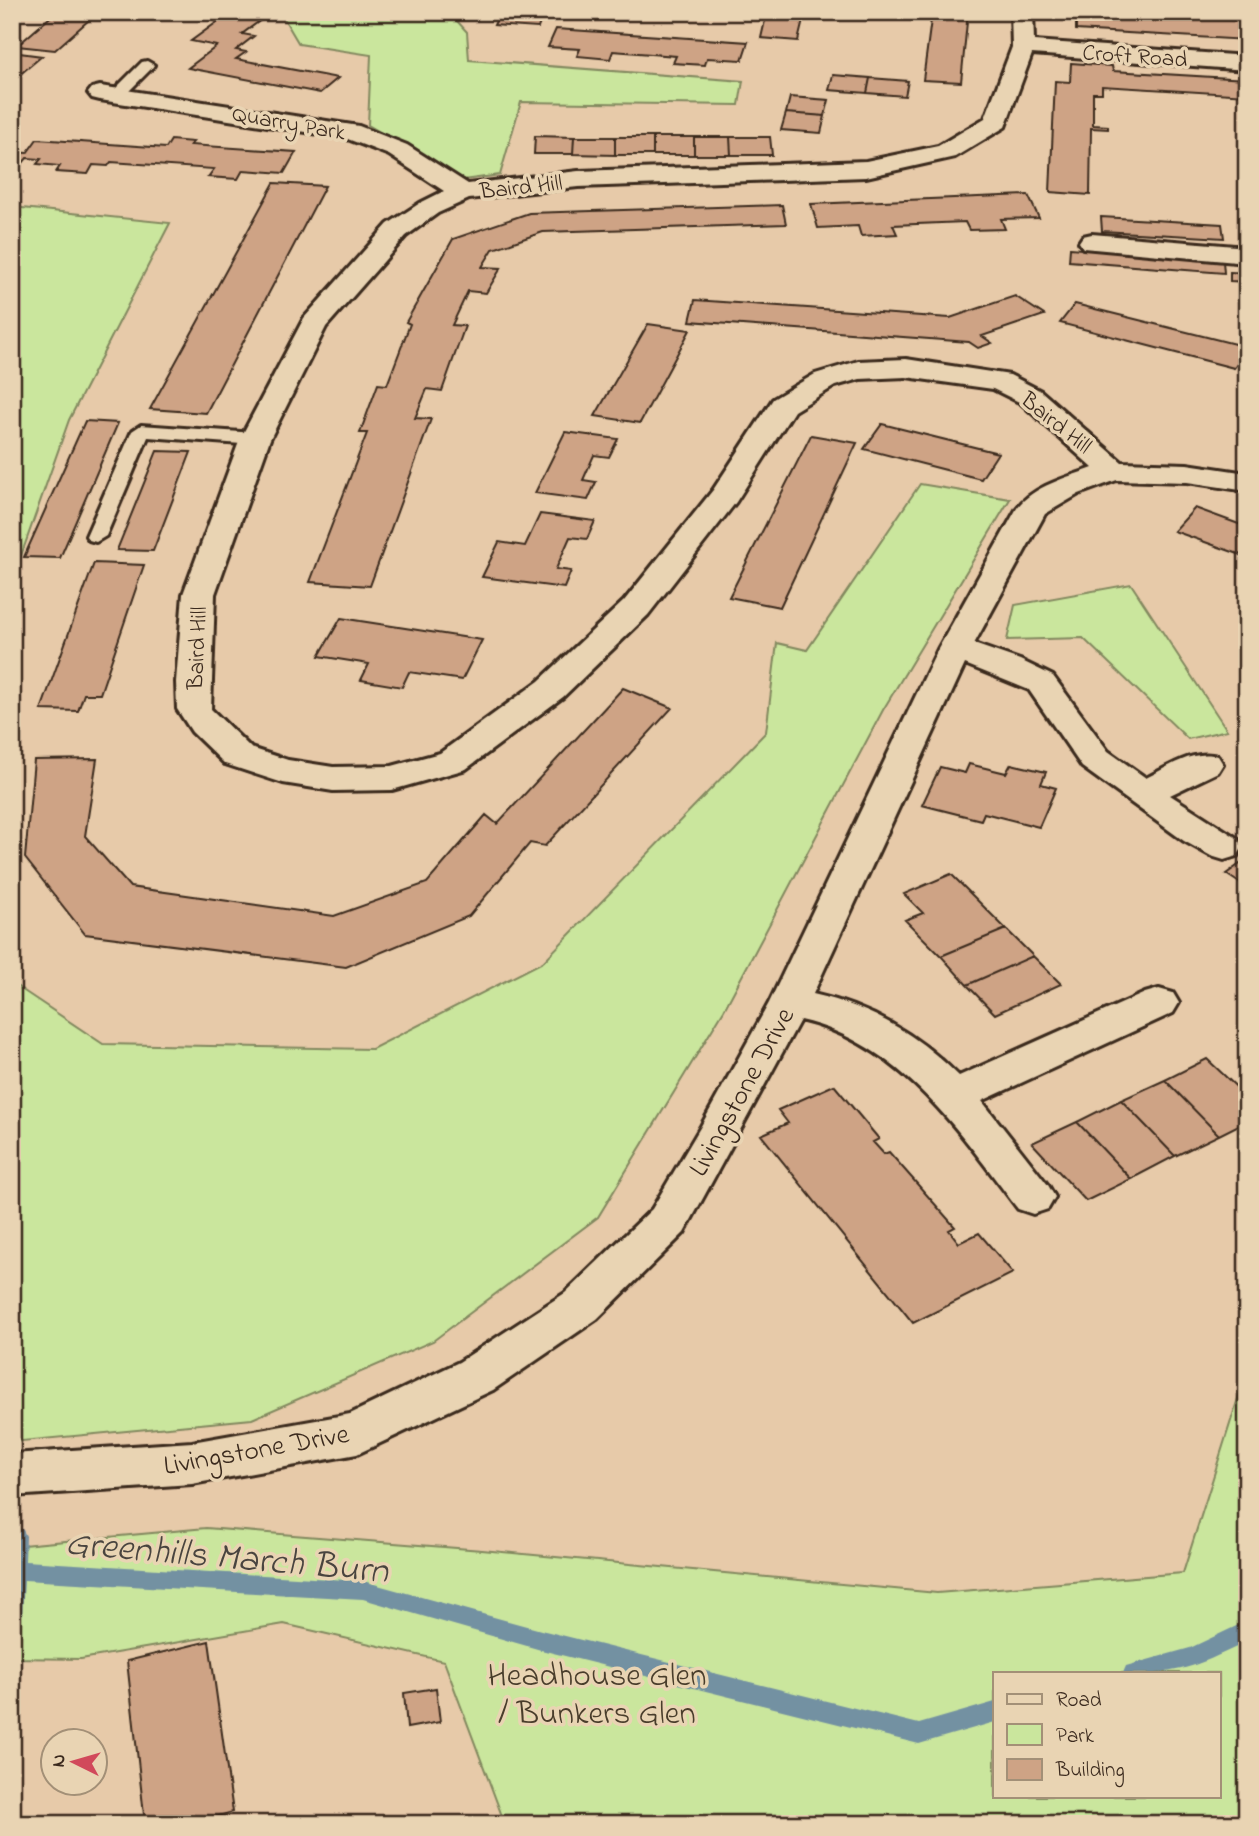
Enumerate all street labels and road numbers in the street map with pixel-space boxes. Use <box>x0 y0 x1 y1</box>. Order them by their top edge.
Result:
street label: Croft Road <box>1081 37 1188 78</box>
street label: Quarry Park <box>229 98 349 153</box>
street label: Baird Hill <box>477 168 564 209</box>
street label: Baird Hill <box>1012 384 1098 463</box>
street label: Baird Hill <box>180 606 217 691</box>
street label: Livingstone Drive <box>680 1000 807 1185</box>
street label: Livingstone Drive <box>161 1415 353 1488</box>

